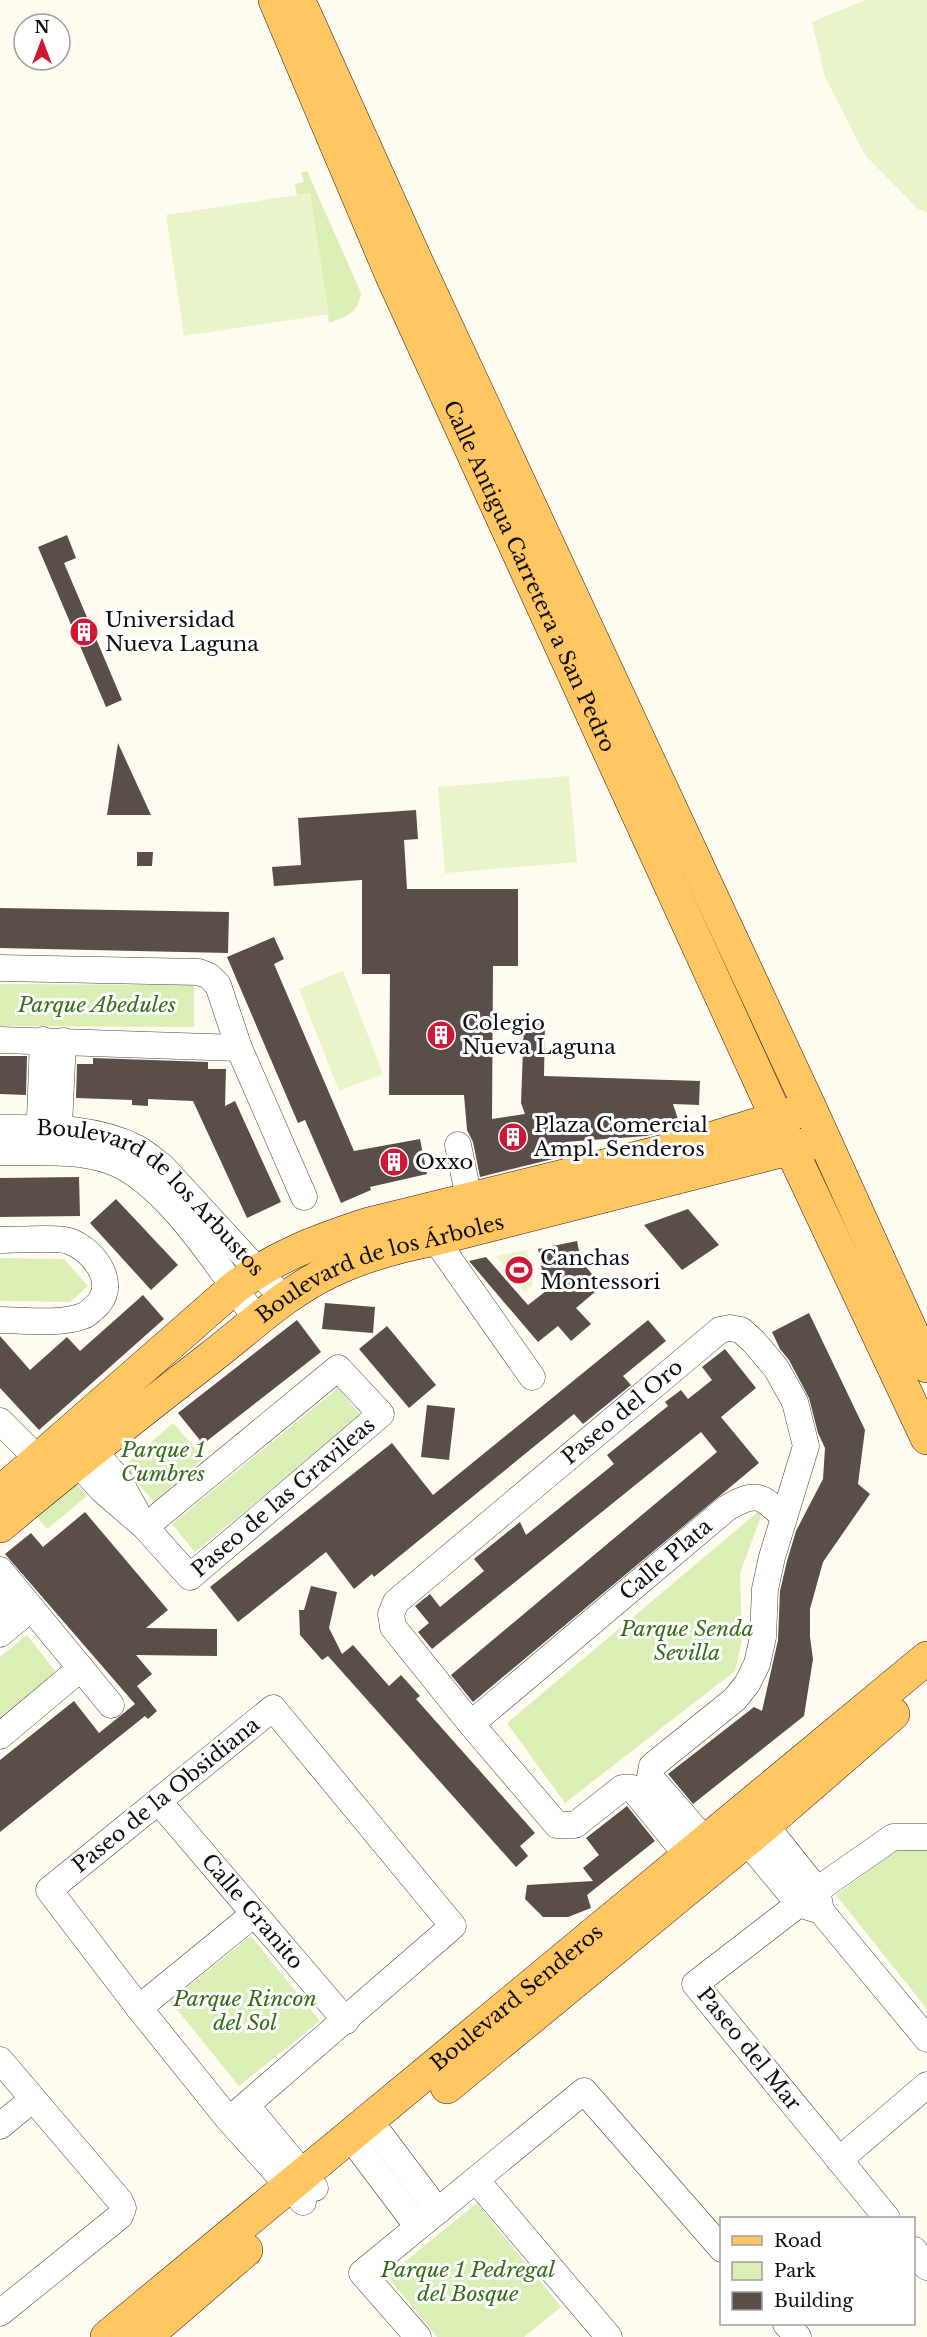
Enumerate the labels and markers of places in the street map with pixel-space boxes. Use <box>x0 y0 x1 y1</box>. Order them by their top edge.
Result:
place label: Universidad Nueva Laguna <box>105 607 259 657</box>
building icon: Universidad Nueva Laguna <box>68 616 100 648</box>
place label: Colegio Nueva Laguna <box>462 1010 616 1060</box>
building icon: Colegio Nueva Laguna <box>425 1019 457 1051</box>
place label: Plaza Comercial Ampl. Senderos <box>533 1112 708 1162</box>
building icon: Plaza Comercial Ampl. Senderos <box>497 1121 529 1153</box>
building icon: Oxxo <box>378 1146 410 1178</box>
place label: Oxxo <box>415 1149 473 1175</box>
place label: Canchas Montessori <box>540 1245 660 1295</box>
sports icon: Canchas Montessori <box>503 1254 535 1286</box>

